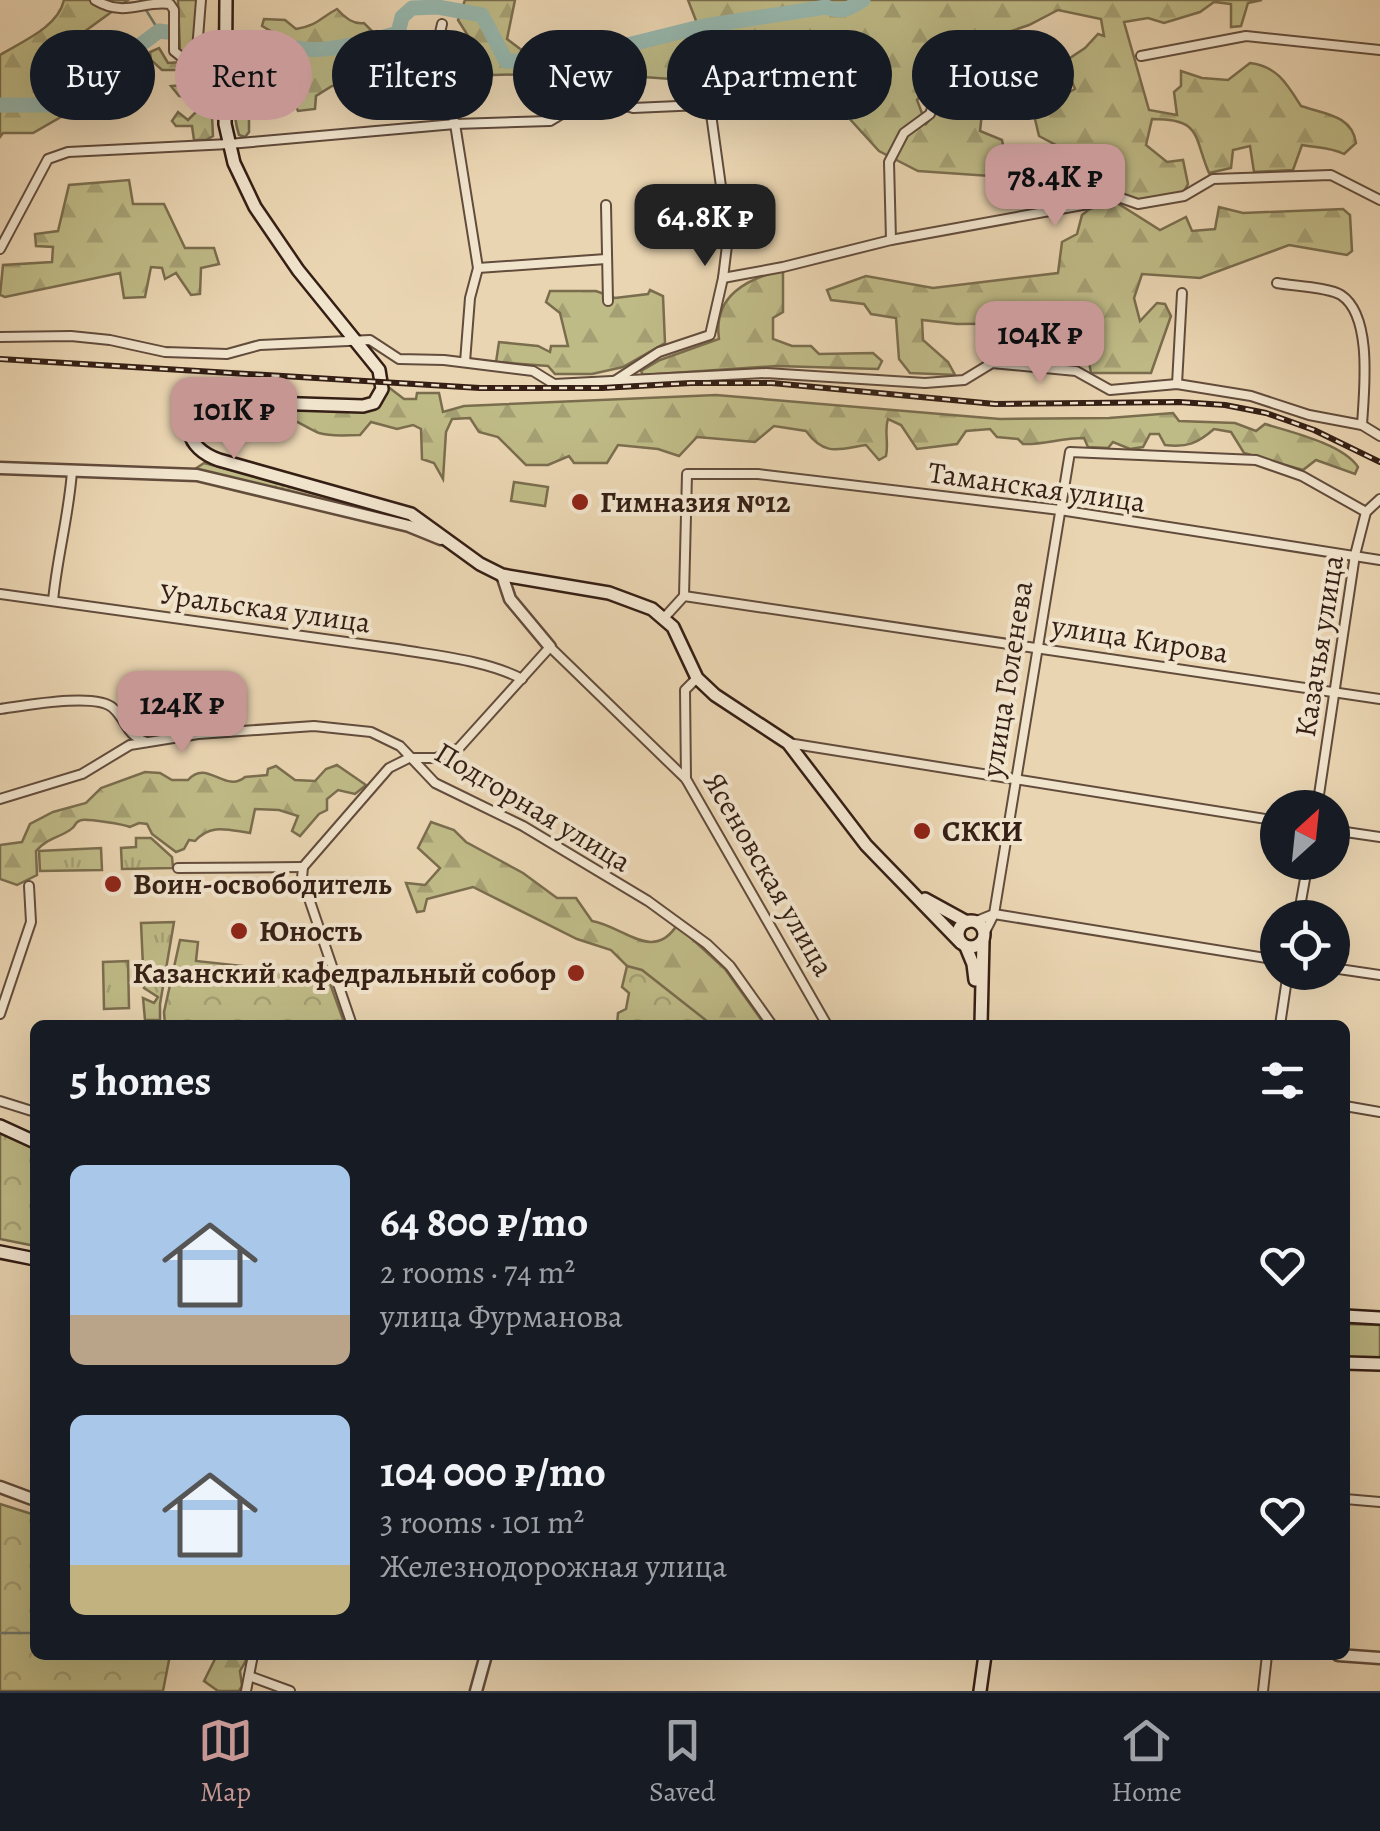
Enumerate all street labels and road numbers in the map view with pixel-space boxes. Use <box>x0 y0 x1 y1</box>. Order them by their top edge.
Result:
street label: Таманская улица <box>926 452 1148 522</box>
street label: Казачья улица <box>1285 552 1353 740</box>
street label: Уральская улица <box>157 573 373 643</box>
street label: улица Голенева <box>972 578 1042 781</box>
street label: улица Кирова <box>1048 605 1231 673</box>
street label: Подгорная улица <box>427 733 639 882</box>
street label: Ясеновская улица <box>694 765 844 984</box>

